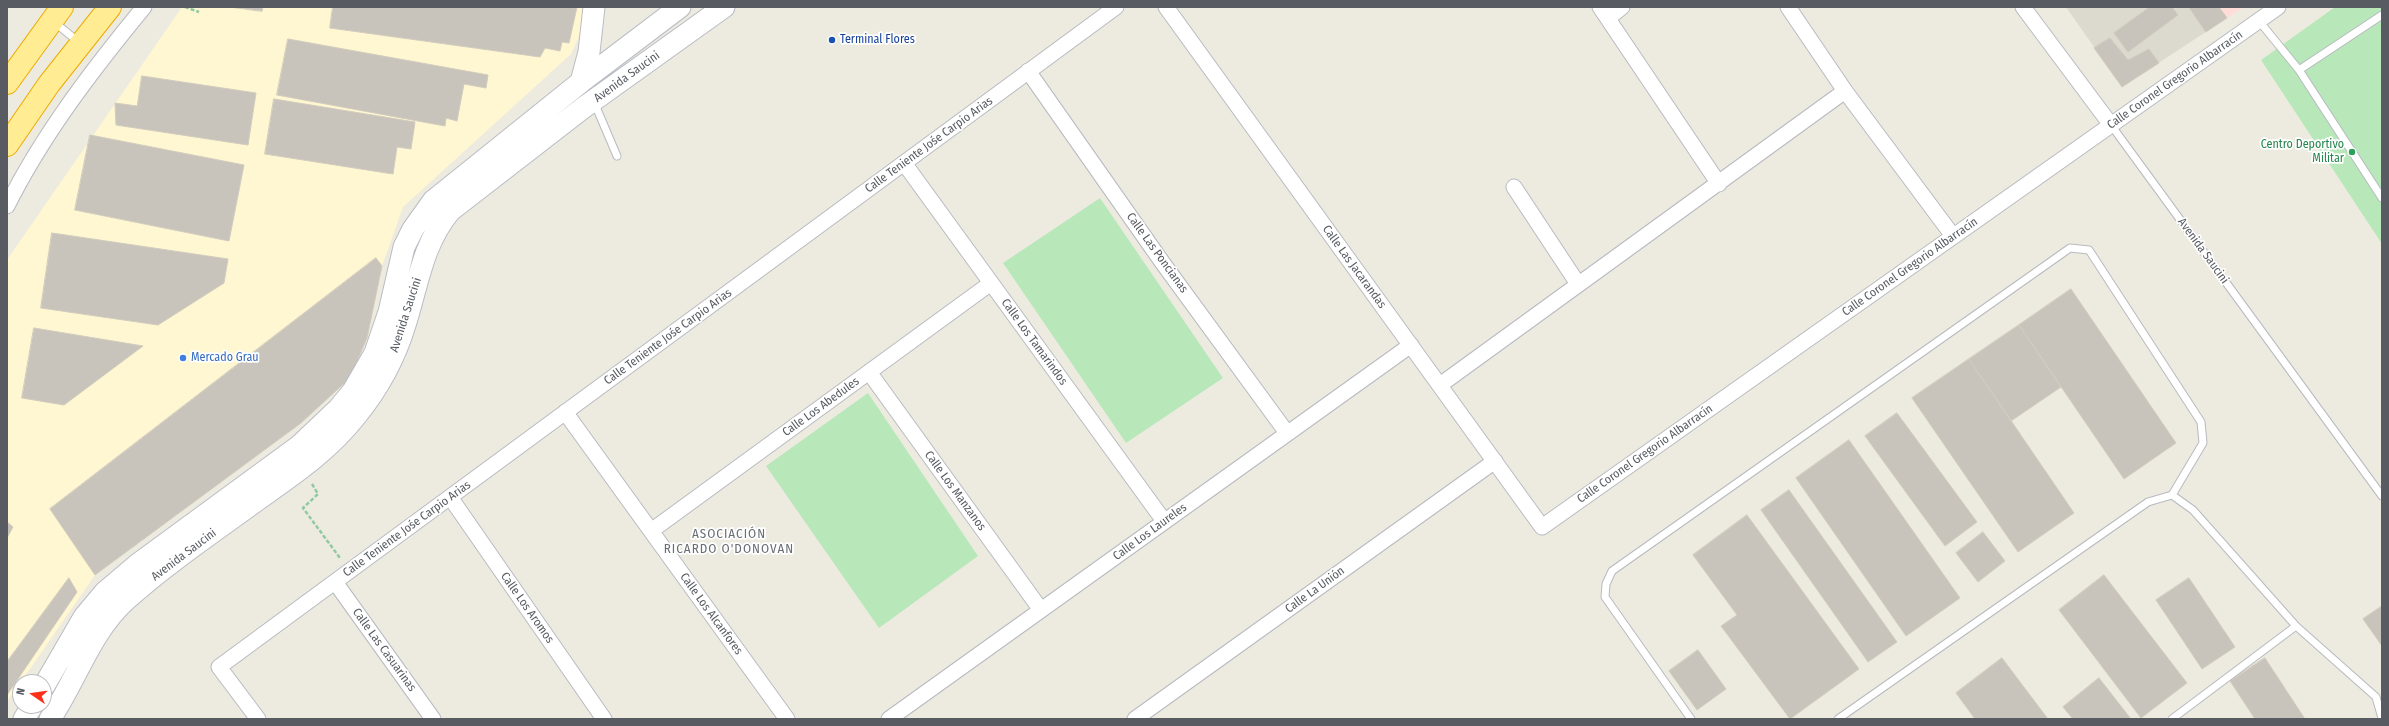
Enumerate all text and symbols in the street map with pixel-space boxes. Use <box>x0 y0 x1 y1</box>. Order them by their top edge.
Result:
street label: Calle Coronel Gregorio Albarracín <box>2104 28 2246 132</box>
place label: Terminal Flores <box>840 33 915 47</box>
marker: Terminal Flores <box>827 35 837 45</box>
street label: Avenida Saucini <box>591 48 663 106</box>
street label: Calle Teniente Jośe Carpio Arias <box>862 94 996 196</box>
place label: Centro Deportivo Militar <box>2261 138 2344 166</box>
marker: Centro Deportivo Militar <box>2347 147 2357 157</box>
street label: Calle Las Poncianas <box>1123 210 1191 296</box>
street label: Calle Coronel Gregorio Albarracín <box>1839 215 1981 319</box>
street label: Avenida Saucini <box>2174 215 2232 287</box>
street label: Calle Las Jacarandas <box>1319 223 1389 311</box>
street label: Avenida Saucini <box>387 276 425 354</box>
street label: Calle Teniente Jośe Carpio Arias <box>601 286 735 388</box>
street label: Calle Los Tamarindos <box>998 296 1070 388</box>
place label: Mercado Grau <box>191 351 259 365</box>
marker: Mercado Grau <box>178 353 188 363</box>
street label: Calle Los Abedules <box>780 374 862 440</box>
street label: Calle Coronel Gregorio Albarracín <box>1574 402 1716 506</box>
street label: Calle Los Manzanos <box>921 448 989 534</box>
street label: Calle Teniente Jośe Carpio Arias <box>340 478 474 580</box>
street label: Calle Los Laureles <box>1110 500 1190 564</box>
street label: Avenida Saucini <box>149 526 219 584</box>
district label: ASOCIACIÓN RICARDO O'DONOVAN <box>664 526 794 557</box>
street label: Calle La Unión <box>1283 564 1347 616</box>
street label: Calle Los Aromos <box>497 570 557 646</box>
street label: Calle Los Alcanfores <box>677 570 745 658</box>
street label: Calle Las Casuarinas <box>349 606 419 694</box>
north arrow <box>12 674 52 714</box>
text: N <box>14 687 28 696</box>

